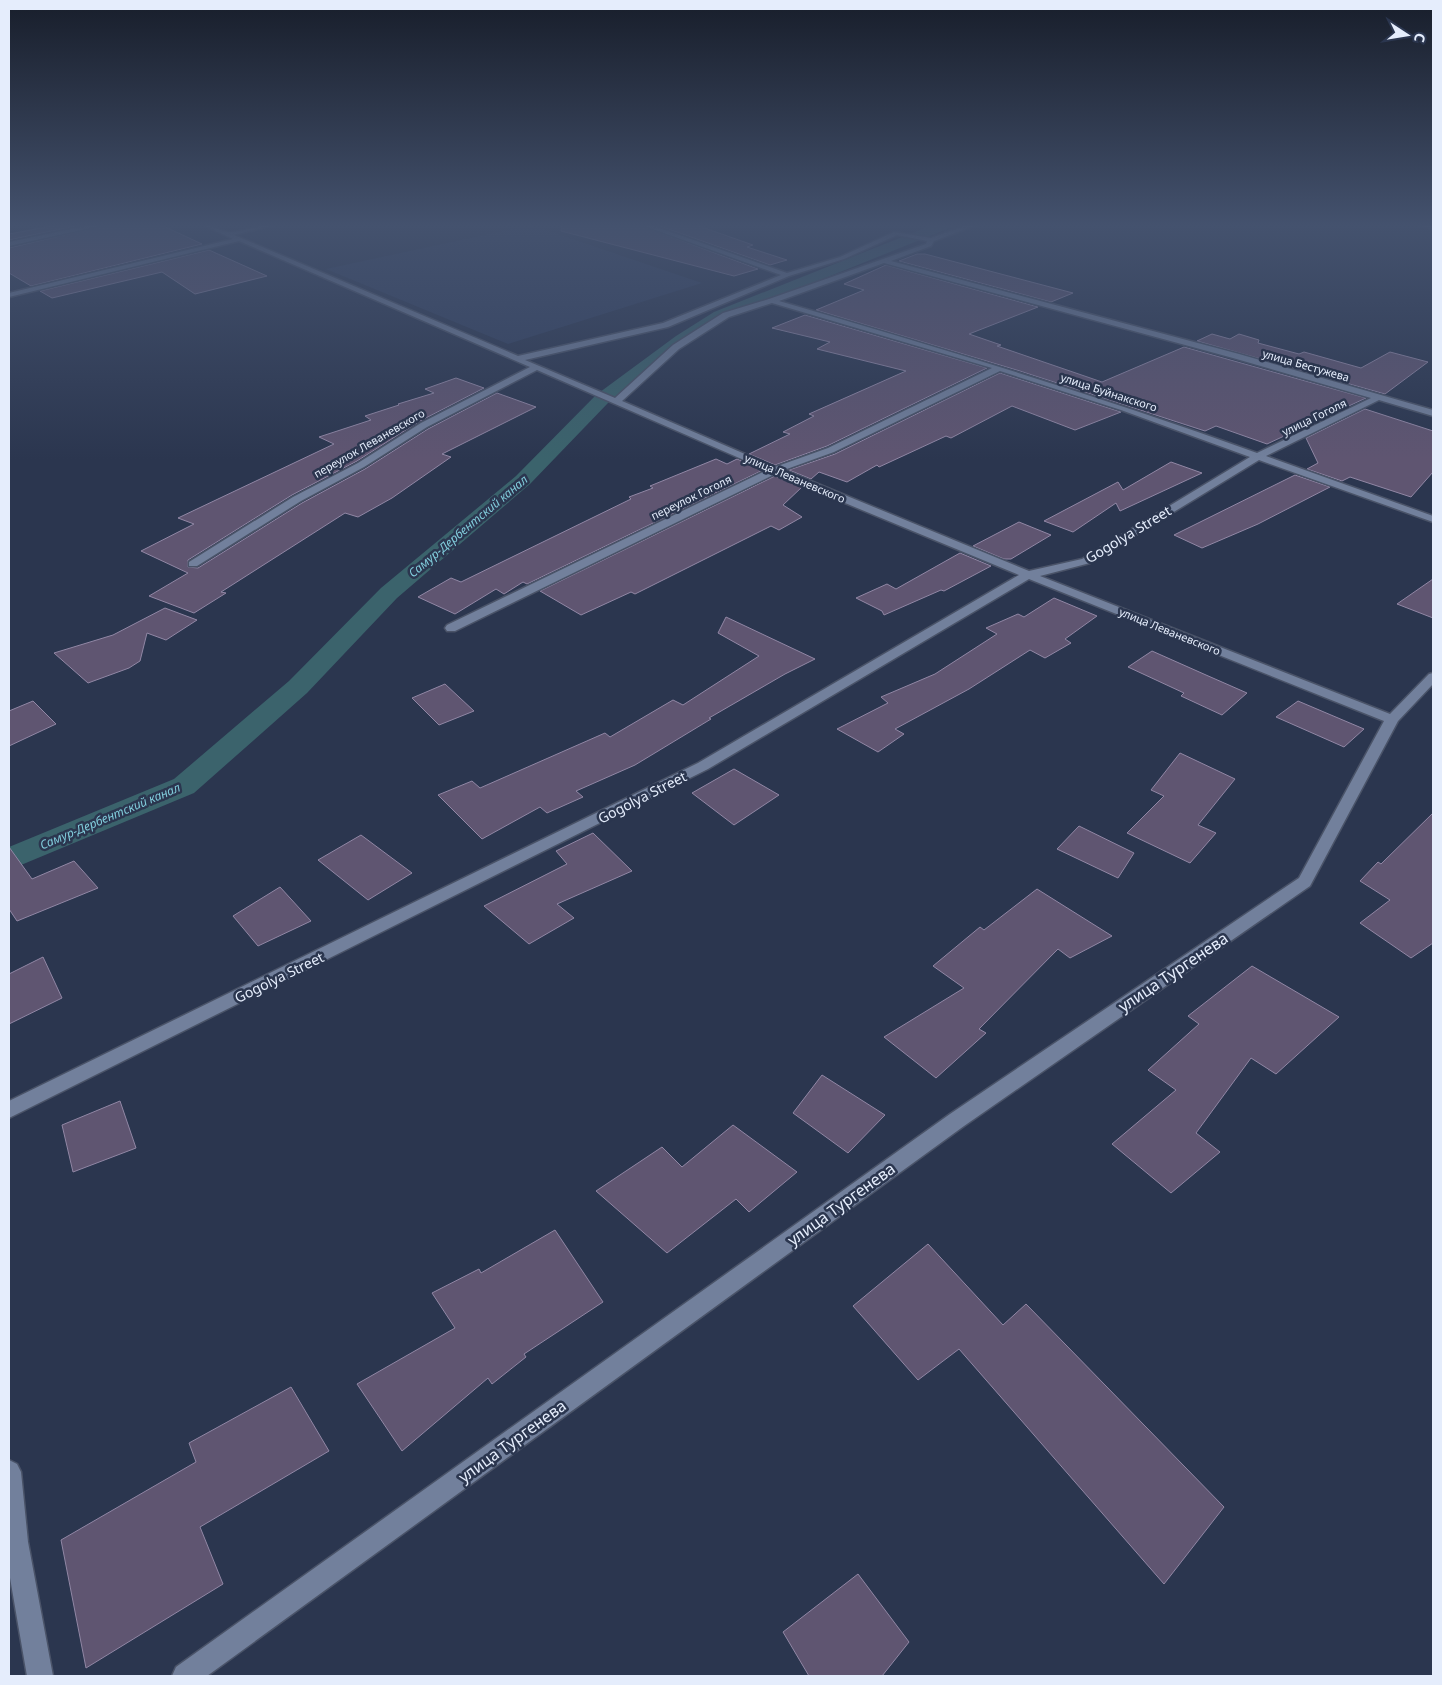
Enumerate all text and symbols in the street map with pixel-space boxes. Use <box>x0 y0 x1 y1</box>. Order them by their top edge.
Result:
north arrow <box>1382 10 1432 60</box>
text: С <box>1410 31 1430 44</box>
street label: улица Бестужева <box>1261 345 1351 385</box>
street label: улица Буйнакского <box>1059 369 1159 415</box>
street label: улица Гоголя <box>1279 395 1349 439</box>
street label: переулок Леваневского <box>311 405 427 481</box>
street label: улица Леваневского <box>742 450 848 506</box>
water label: Самур-Дербентский канал <box>405 471 531 581</box>
street label: переулок Гоголя <box>648 471 734 523</box>
street label: Gogolya Street <box>1082 501 1174 567</box>
street label: улица Леваневского <box>1117 604 1223 658</box>
street label: Gogolya Street <box>594 766 690 828</box>
water label: Самур-Дербентский канал <box>37 779 183 853</box>
street label: улица Тургенева <box>1114 927 1232 1017</box>
street label: Gogolya Street <box>231 947 327 1007</box>
street label: улица Тургенева <box>783 1157 899 1251</box>
street label: улица Тургенева <box>454 1394 570 1488</box>

